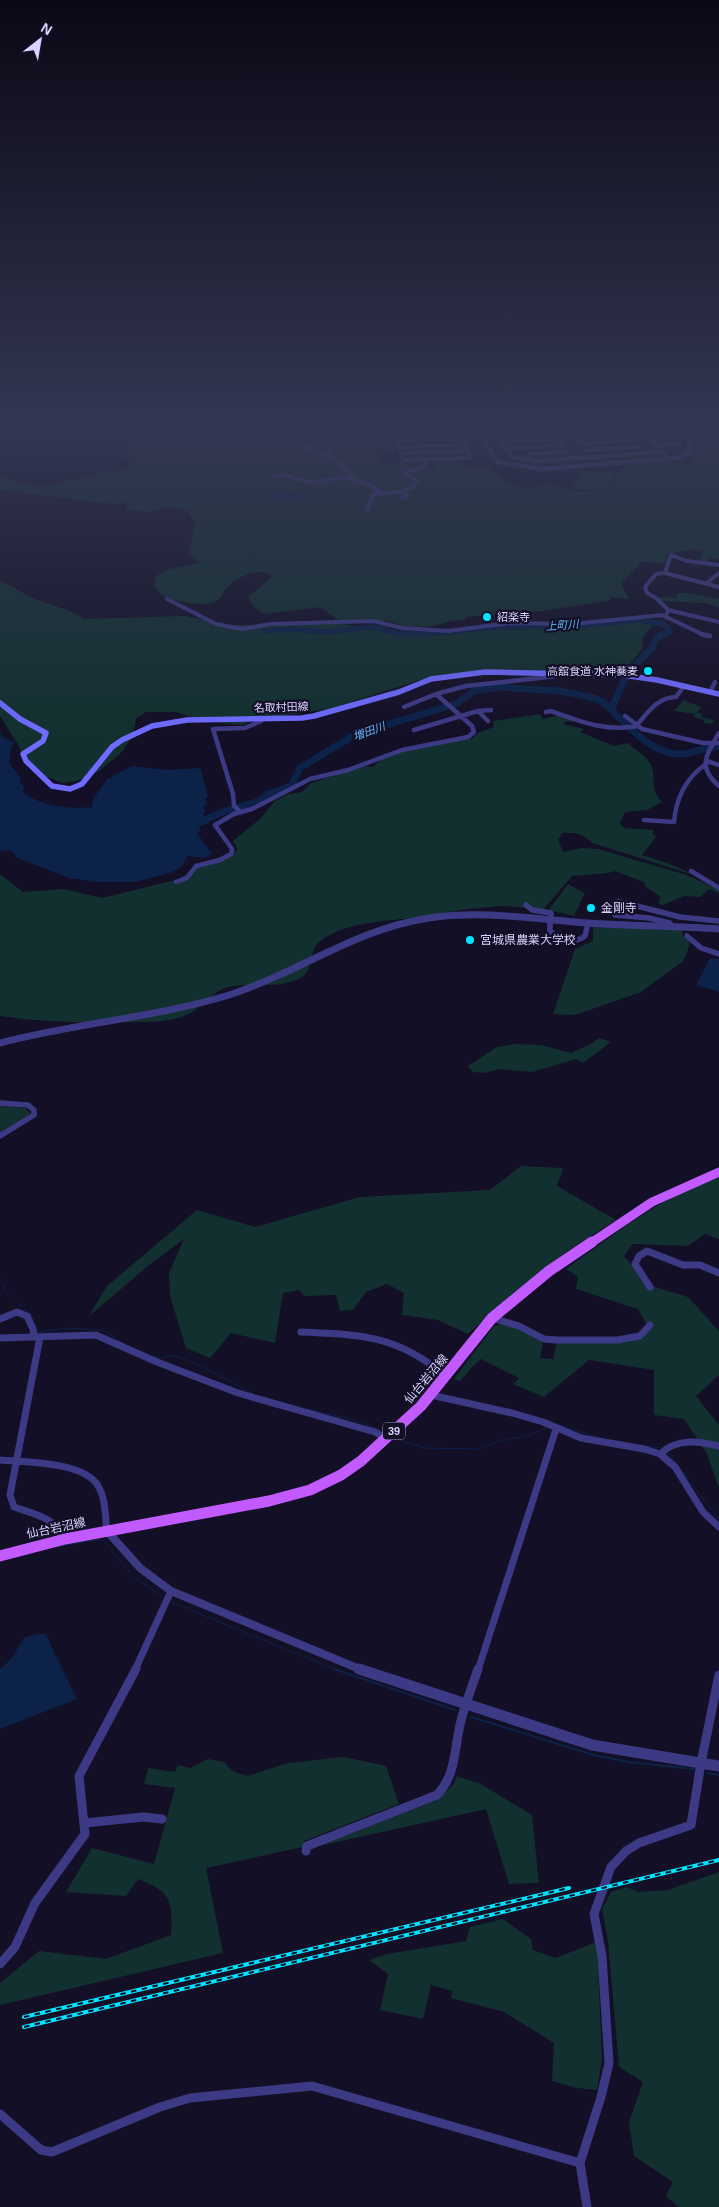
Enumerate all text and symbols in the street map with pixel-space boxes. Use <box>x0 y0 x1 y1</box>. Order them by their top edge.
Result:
north arrow <box>15 15 65 65</box>
text: N <box>38 19 55 38</box>
marker: 紹楽寺 <box>481 611 493 623</box>
place label: 紹楽寺 <box>497 611 530 623</box>
water label: 上町川 <box>545 618 580 632</box>
place label: 高舘食道 水神蕎麦 <box>547 665 638 677</box>
marker: 高舘食道 水神蕎麦 <box>642 665 654 677</box>
street label: 名取村田線 <box>253 700 309 714</box>
water label: 増田川 <box>351 719 387 742</box>
place label: 金剛寺 <box>601 901 637 915</box>
marker: 金剛寺 <box>585 902 597 914</box>
place label: 宮城県農業大学校 <box>480 933 576 947</box>
marker: 宮城県農業大学校 <box>464 934 476 946</box>
street label: 仙台岩沼線 <box>401 1352 451 1406</box>
road number: 39 <box>383 1422 405 1440</box>
street label: 仙台岩沼線 <box>25 1515 87 1541</box>

